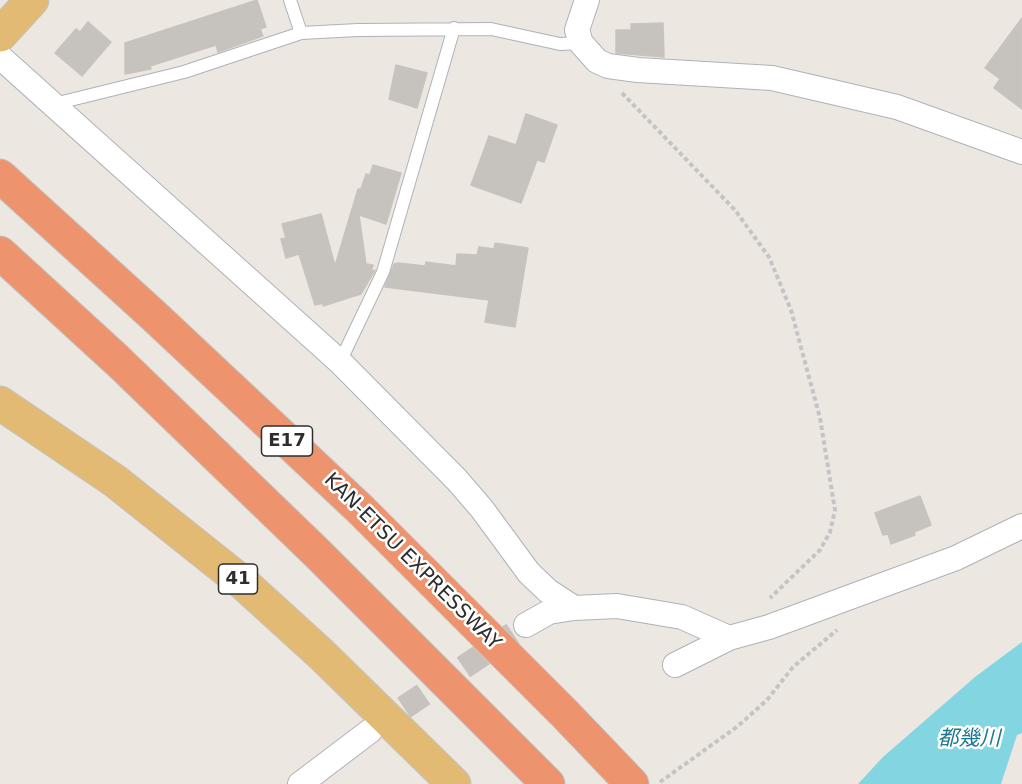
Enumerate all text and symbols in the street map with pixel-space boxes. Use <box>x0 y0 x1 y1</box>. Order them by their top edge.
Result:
road number: E17 <box>262 426 312 456</box>
street label: KAN-ETSU EXPRESSWAY <box>318 468 506 656</box>
road number: 41 <box>218 564 258 594</box>
water label: 都幾川 <box>938 727 1000 753</box>

